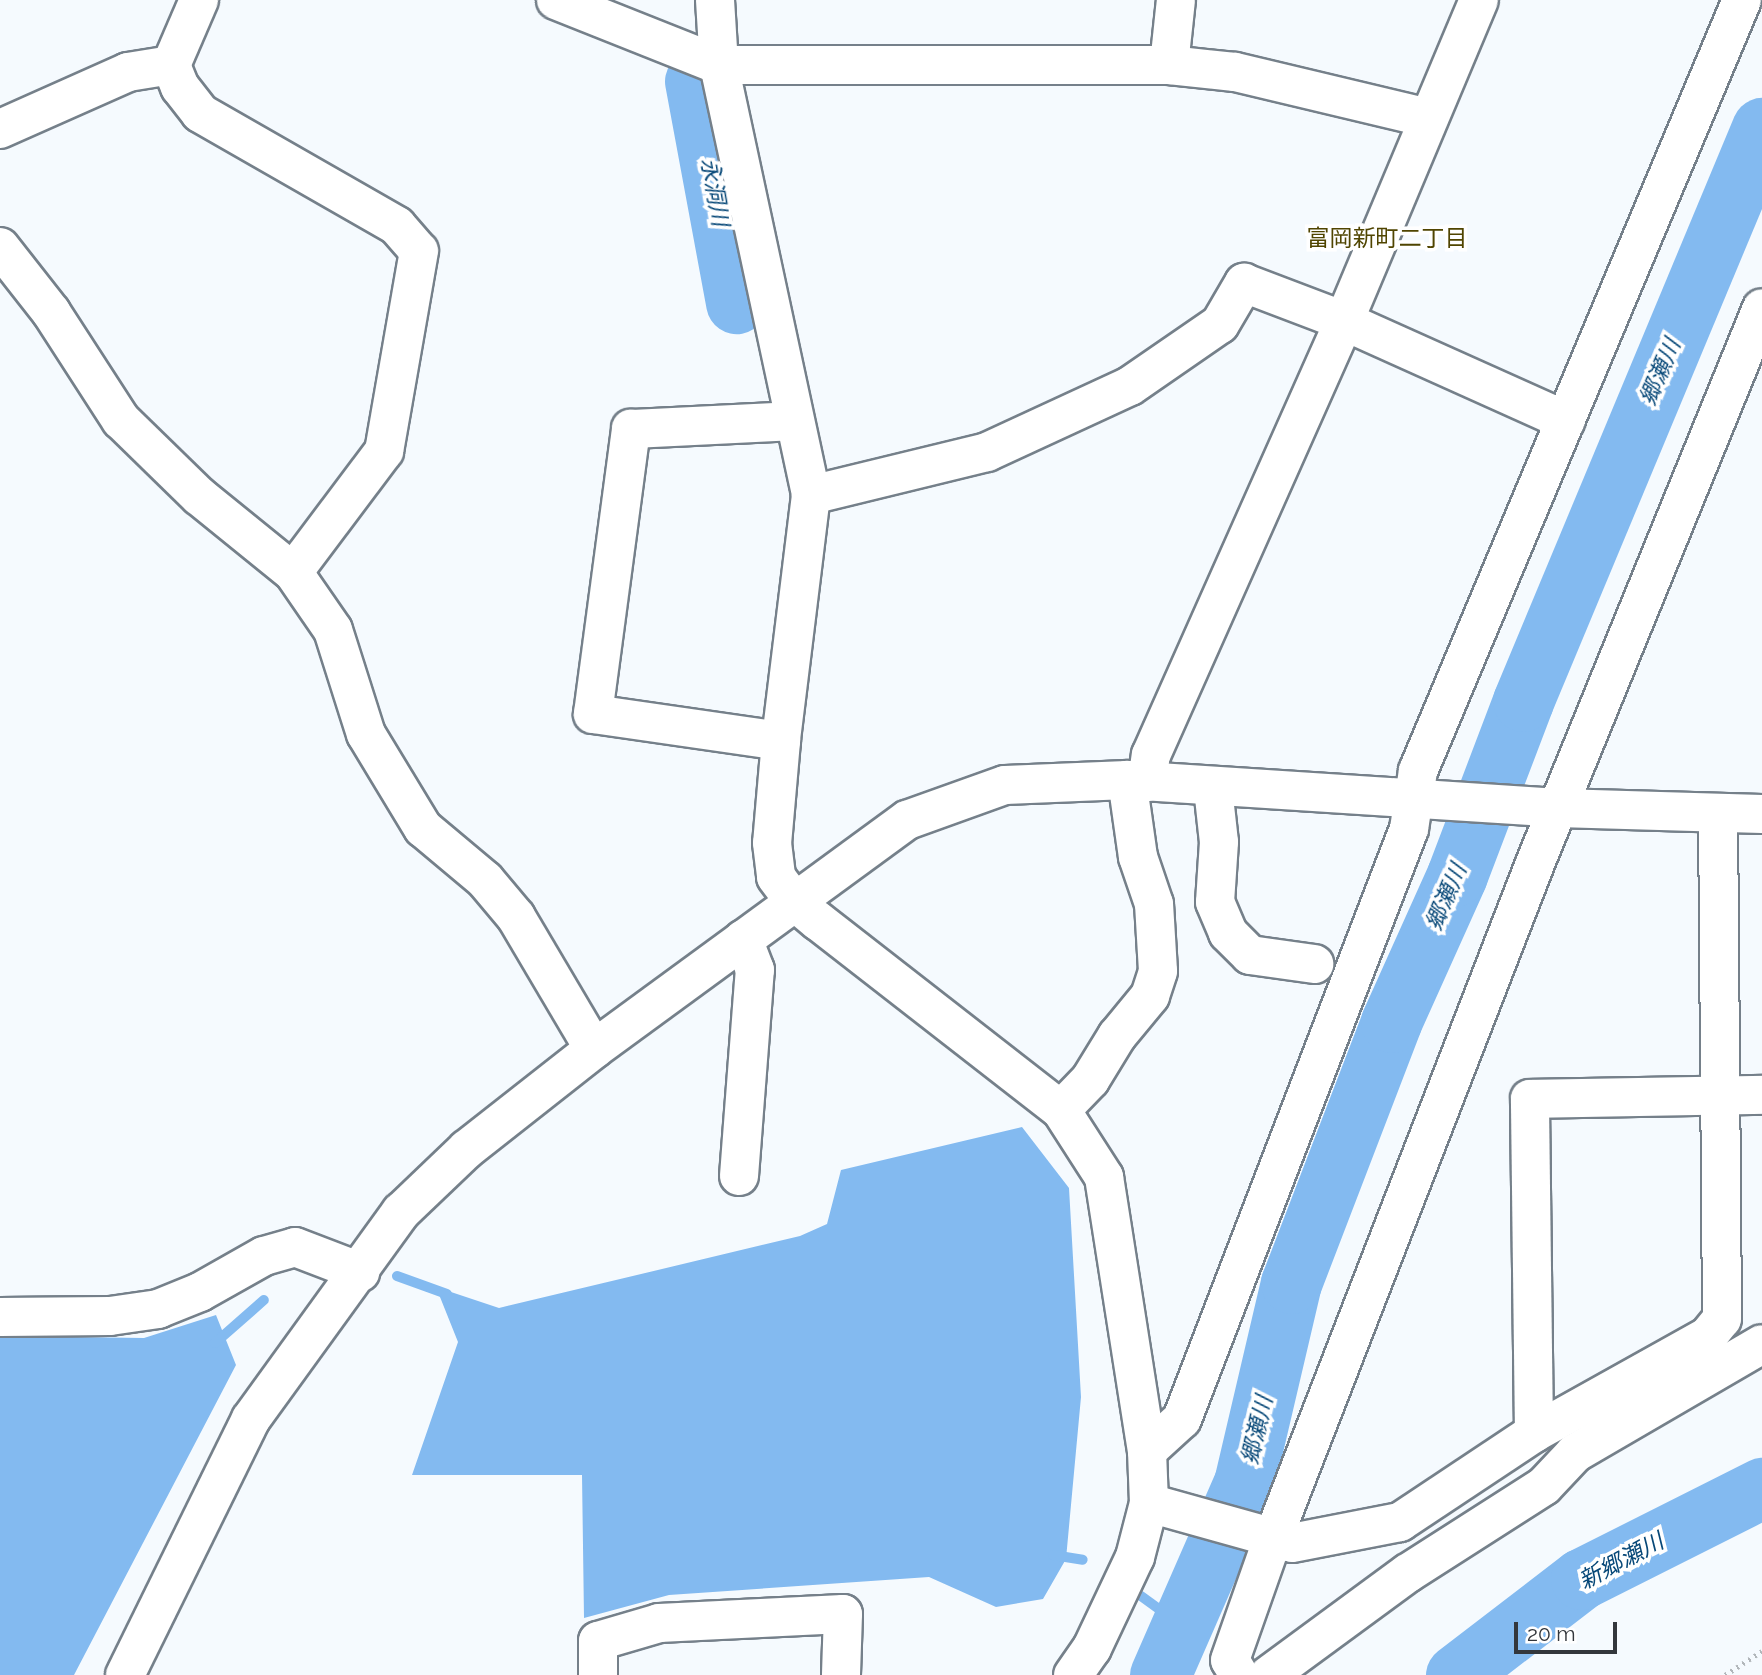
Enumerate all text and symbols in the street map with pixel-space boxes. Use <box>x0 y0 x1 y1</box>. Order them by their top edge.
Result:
water label: 永洞川 <box>695 156 735 228</box>
district label: 富岡新町二丁目 <box>1307 224 1467 252</box>
water label: 郷瀬川 <box>1634 335 1686 409</box>
water label: 郷瀬川 <box>1420 860 1472 934</box>
water label: 郷瀬川 <box>1236 1393 1278 1467</box>
water label: 新郷瀬川 <box>1574 1527 1668 1595</box>
scale bar <box>1517 1608 1620 1652</box>
text: 20 m <box>1527 1621 1575 1646</box>

